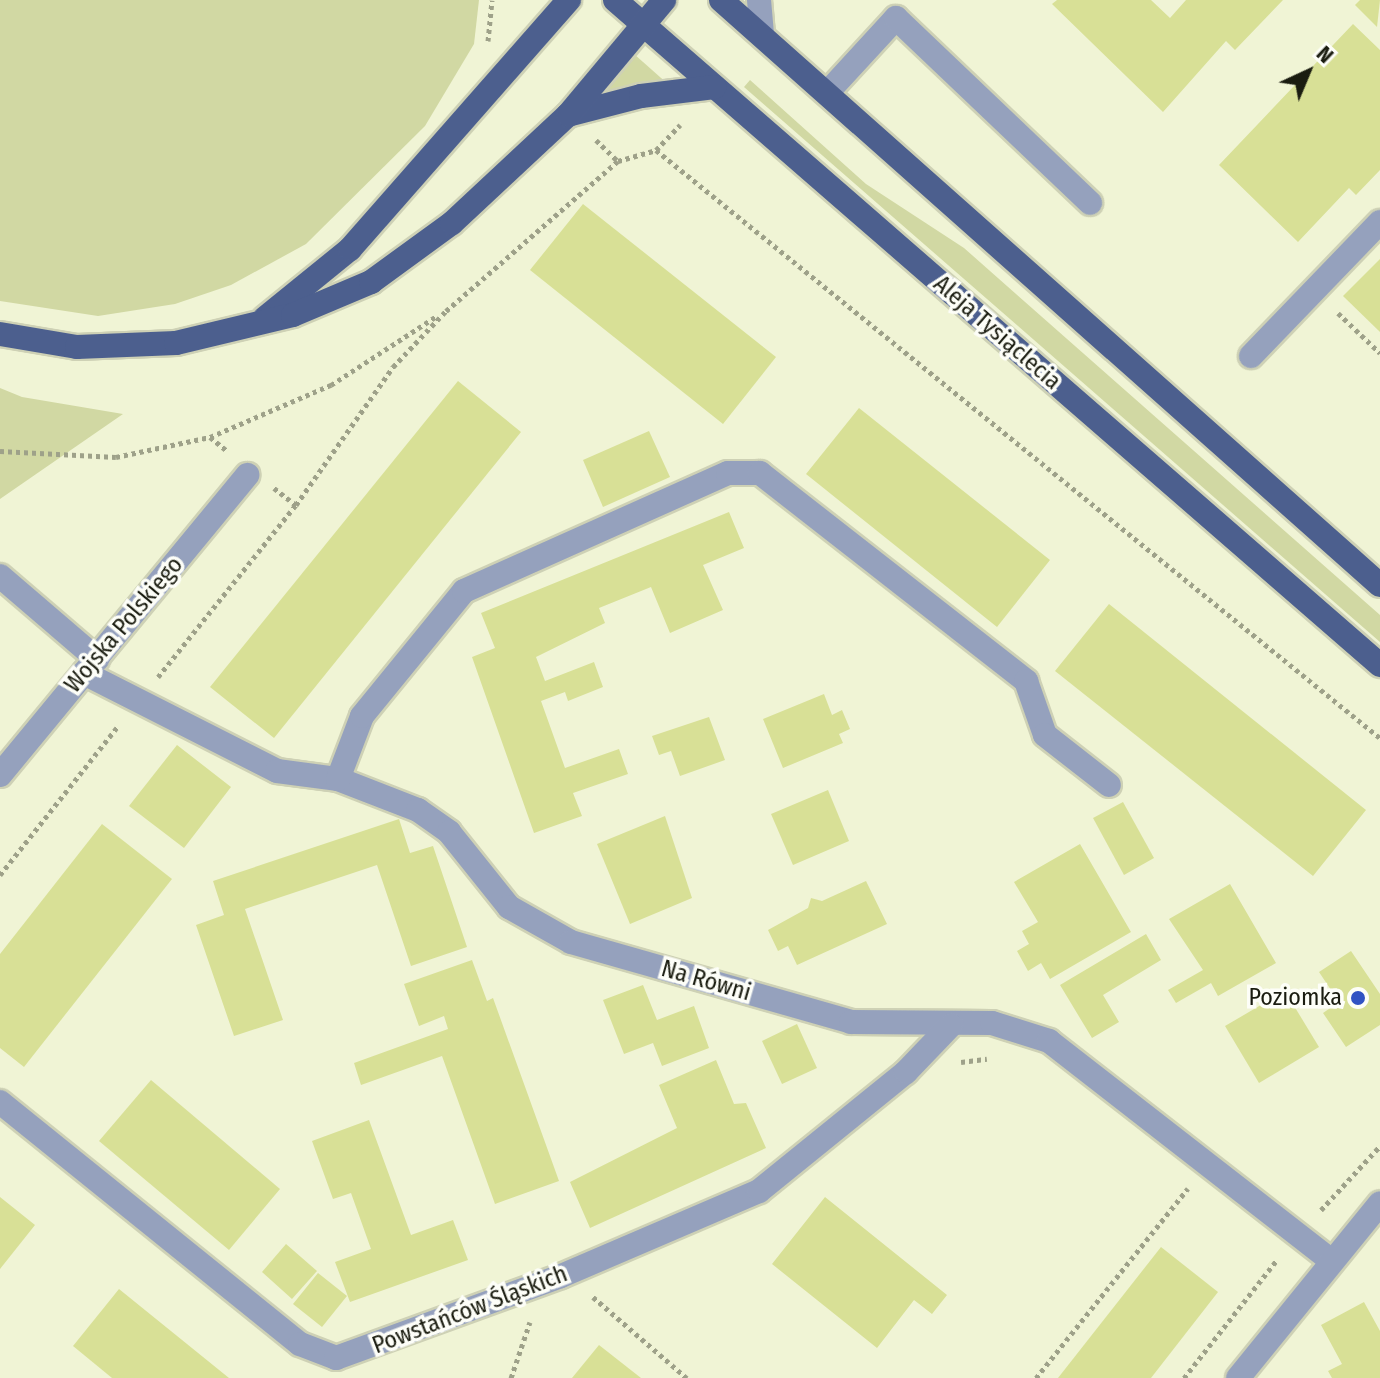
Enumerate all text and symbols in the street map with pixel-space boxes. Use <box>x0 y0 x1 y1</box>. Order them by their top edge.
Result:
north arrow <box>1268 32 1348 112</box>
text: N <box>1311 40 1339 69</box>
street label: Aleja Tysiąclecia <box>927 270 1067 396</box>
street label: Wojska Polskiego <box>59 551 189 699</box>
street label: Na Równi <box>658 955 754 1007</box>
place label: Poziomka <box>1249 984 1342 1012</box>
marker: Poziomka <box>1349 989 1367 1007</box>
street label: Powstańców Śląskich <box>368 1260 572 1360</box>

